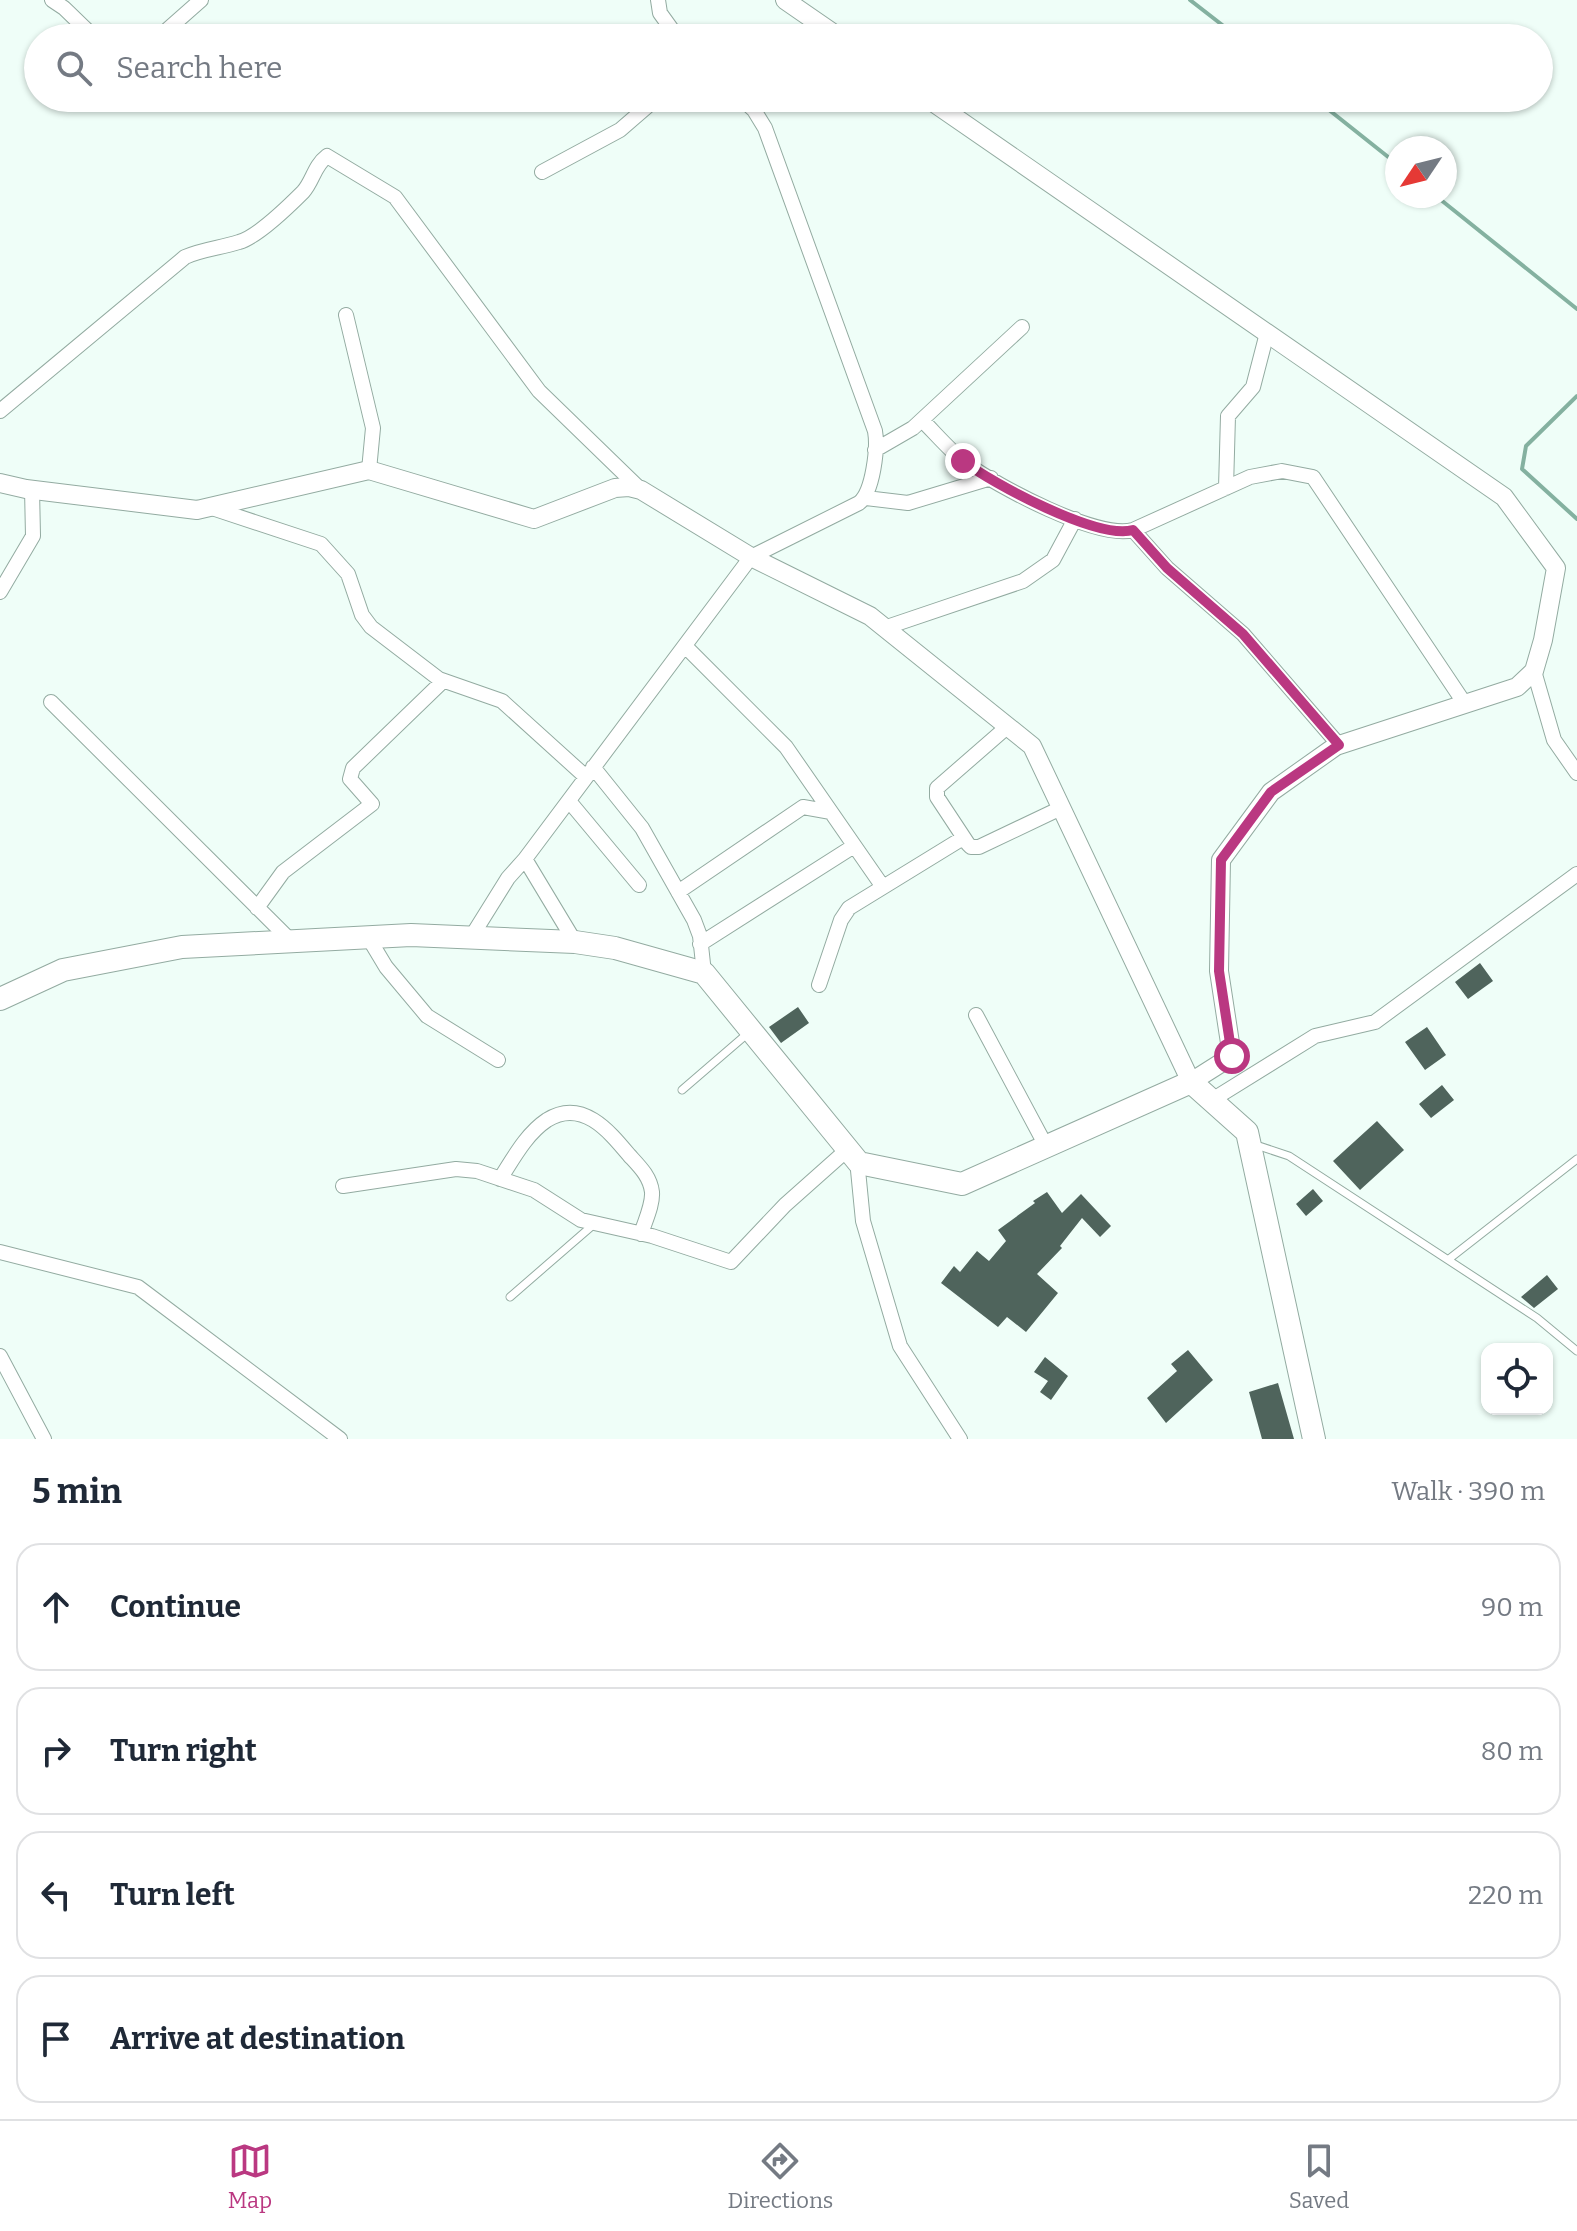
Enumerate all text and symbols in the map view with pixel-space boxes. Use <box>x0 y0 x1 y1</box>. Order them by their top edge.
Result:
search box <box>24 24 1553 112</box>
icon: search <box>52 46 96 90</box>
text: Search here <box>116 50 283 86</box>
north arrow <box>1385 136 1457 208</box>
route end <box>945 443 981 479</box>
route start <box>1214 1038 1250 1074</box>
map controls <box>1481 1343 1553 1415</box>
button: locate <box>1481 1343 1553 1415</box>
text: 5 min <box>32 1471 122 1512</box>
text: Walk · 390 m <box>1392 1476 1545 1507</box>
icon: ahead <box>34 1585 78 1629</box>
text: Continue <box>110 1589 241 1625</box>
text: 90 m <box>1481 1592 1543 1623</box>
icon: right <box>34 1729 78 1773</box>
text: Turn right <box>110 1733 257 1769</box>
text: 80 m <box>1481 1736 1543 1767</box>
icon: left <box>34 1873 78 1917</box>
text: Turn left <box>110 1877 235 1913</box>
text: 220 m <box>1468 1880 1543 1911</box>
icon: arrive <box>34 2017 78 2061</box>
text: Arrive at destination <box>110 2021 405 2057</box>
tab: Map <box>228 2139 272 2214</box>
tab: Directions <box>728 2139 833 2214</box>
tab: Saved <box>1289 2139 1349 2214</box>

